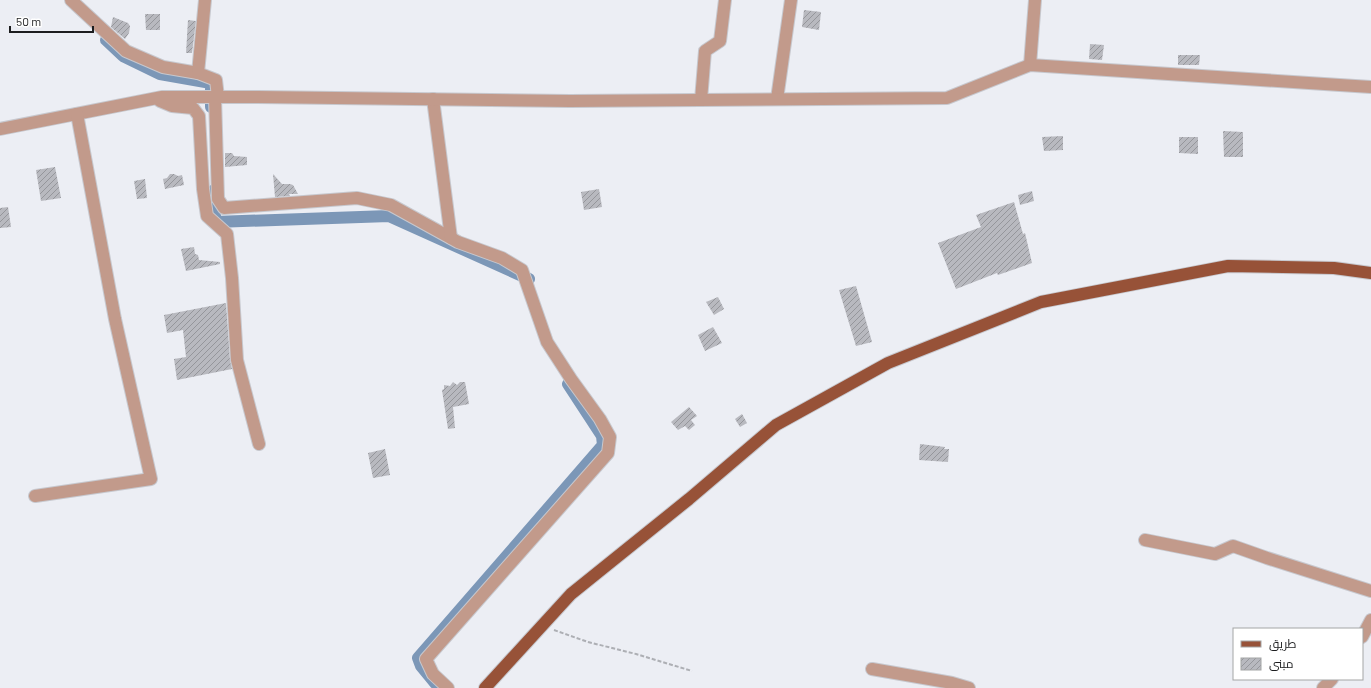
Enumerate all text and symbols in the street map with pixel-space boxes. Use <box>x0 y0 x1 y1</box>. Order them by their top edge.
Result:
scale bar <box>10 8 93 34</box>
text: 50 m <box>16 14 41 28</box>
legend <box>1233 628 1363 680</box>
text: طريق <box>1269 636 1297 651</box>
text: مبنى <box>1269 656 1294 671</box>

